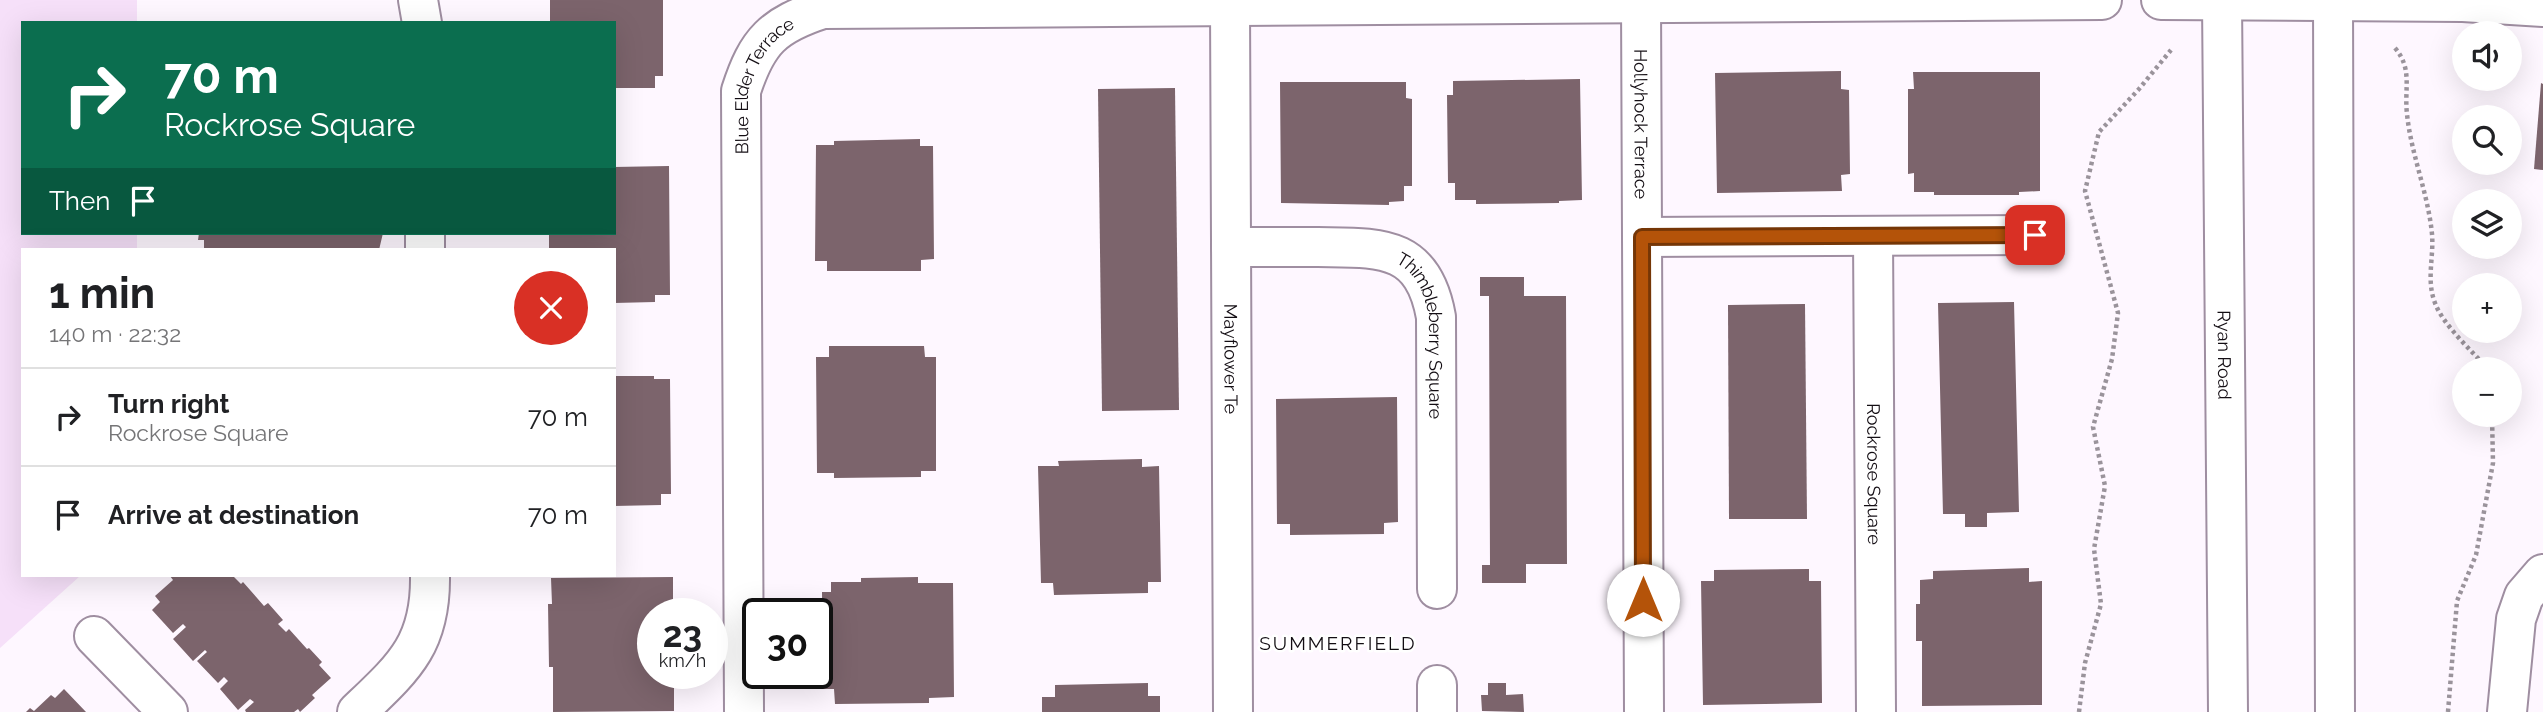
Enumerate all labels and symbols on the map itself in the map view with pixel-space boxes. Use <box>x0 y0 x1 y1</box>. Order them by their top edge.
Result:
street label: Blue Elder Terrace <box>730 12 797 154</box>
street label: Hollyhock Terrace <box>1631 49 1652 200</box>
pin <box>2005 205 2065 265</box>
street label: Thimbleberry Square <box>1394 247 1447 420</box>
street label: Mayflower Te <box>1221 304 1242 415</box>
street label: Ryan Road <box>2214 310 2236 400</box>
street label: Rockrose Square <box>1864 403 1885 545</box>
position arrow <box>1606 563 1680 637</box>
speed limit sign: 30 <box>742 598 833 689</box>
district label: SUMMERFIELD <box>1259 632 1417 654</box>

